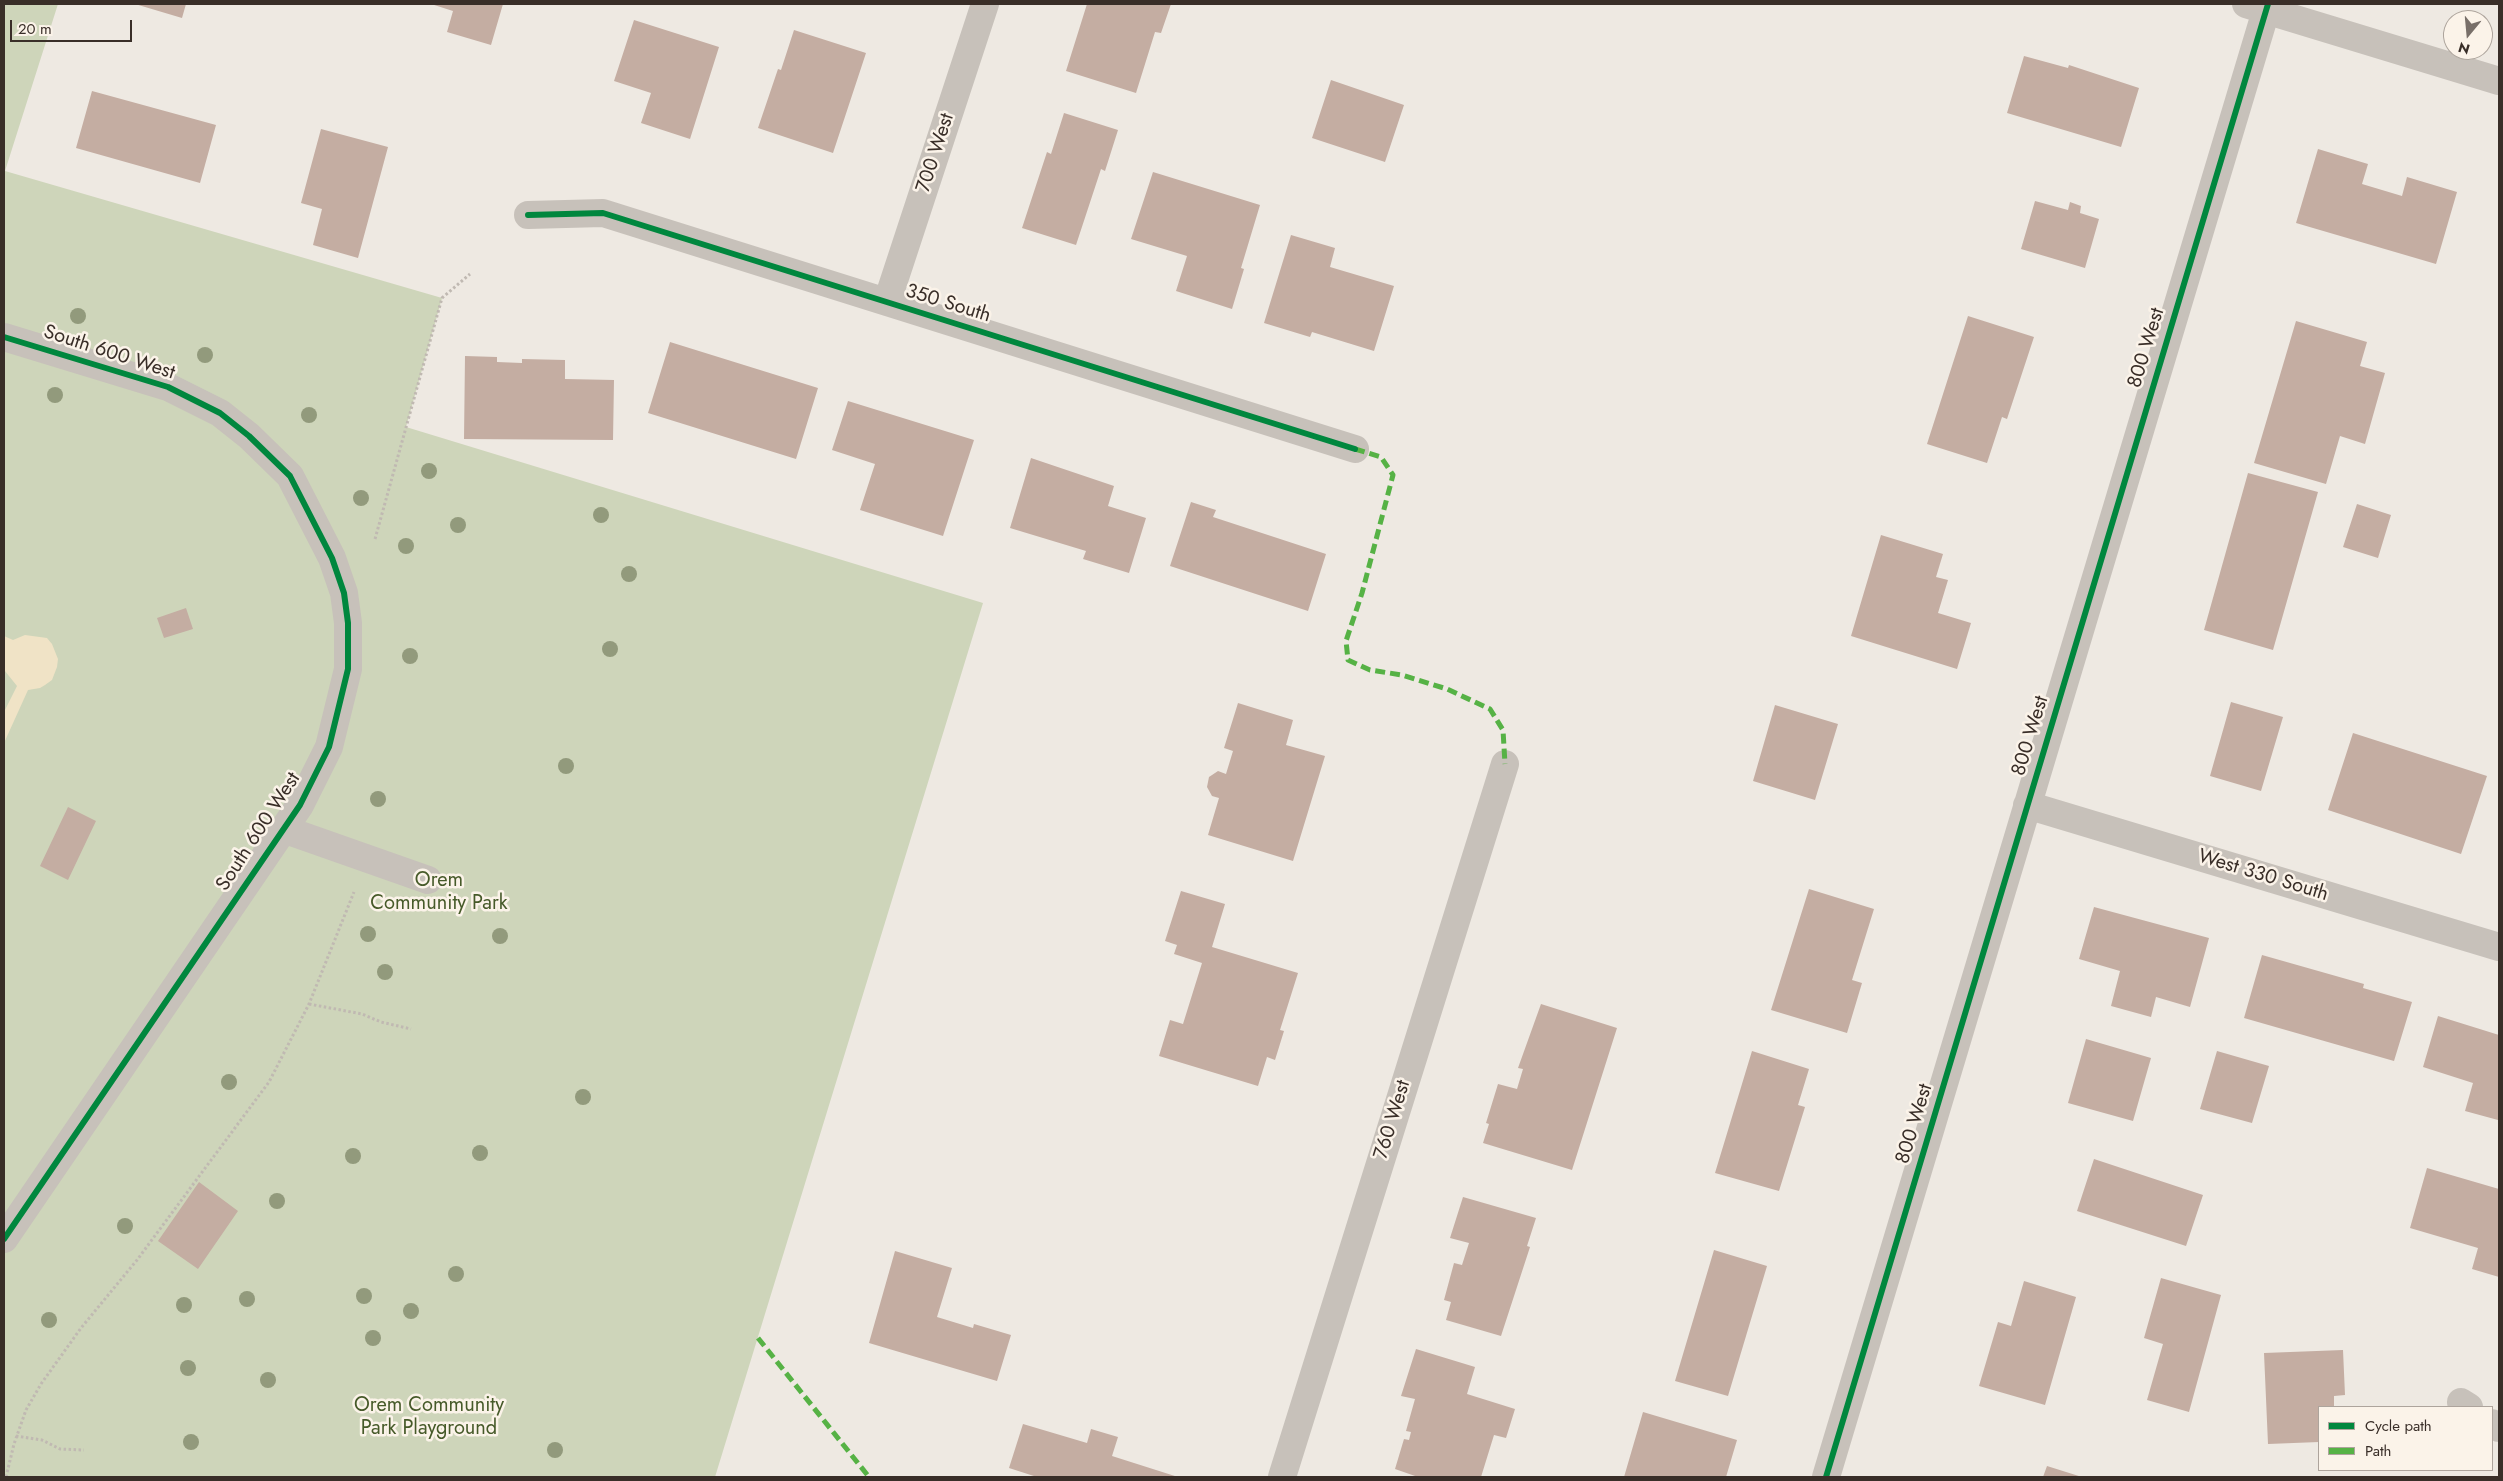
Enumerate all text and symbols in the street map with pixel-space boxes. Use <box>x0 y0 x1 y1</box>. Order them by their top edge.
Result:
scale bar <box>12 10 135 42</box>
north arrow <box>2443 10 2493 60</box>
text: 20 m <box>18 18 52 40</box>
text: N <box>2456 37 2472 60</box>
street label: 700 West <box>912 110 960 196</box>
street label: 350 South <box>902 280 994 328</box>
street label: 800 West <box>2123 305 2171 391</box>
street label: South 600 West <box>40 320 178 386</box>
street label: 800 West <box>2007 693 2055 779</box>
street label: South 600 West <box>212 768 306 896</box>
street label: West 330 South <box>2195 845 2331 907</box>
park label: Orem Community Park <box>370 869 508 916</box>
street label: 760 West <box>1370 1078 1416 1162</box>
street label: 800 West <box>1891 1081 1939 1167</box>
park label: Orem Community Park Playground <box>354 1394 504 1441</box>
legend <box>2318 1406 2493 1471</box>
text: Cycle path <box>2365 1415 2432 1437</box>
text: Path <box>2365 1440 2391 1462</box>

